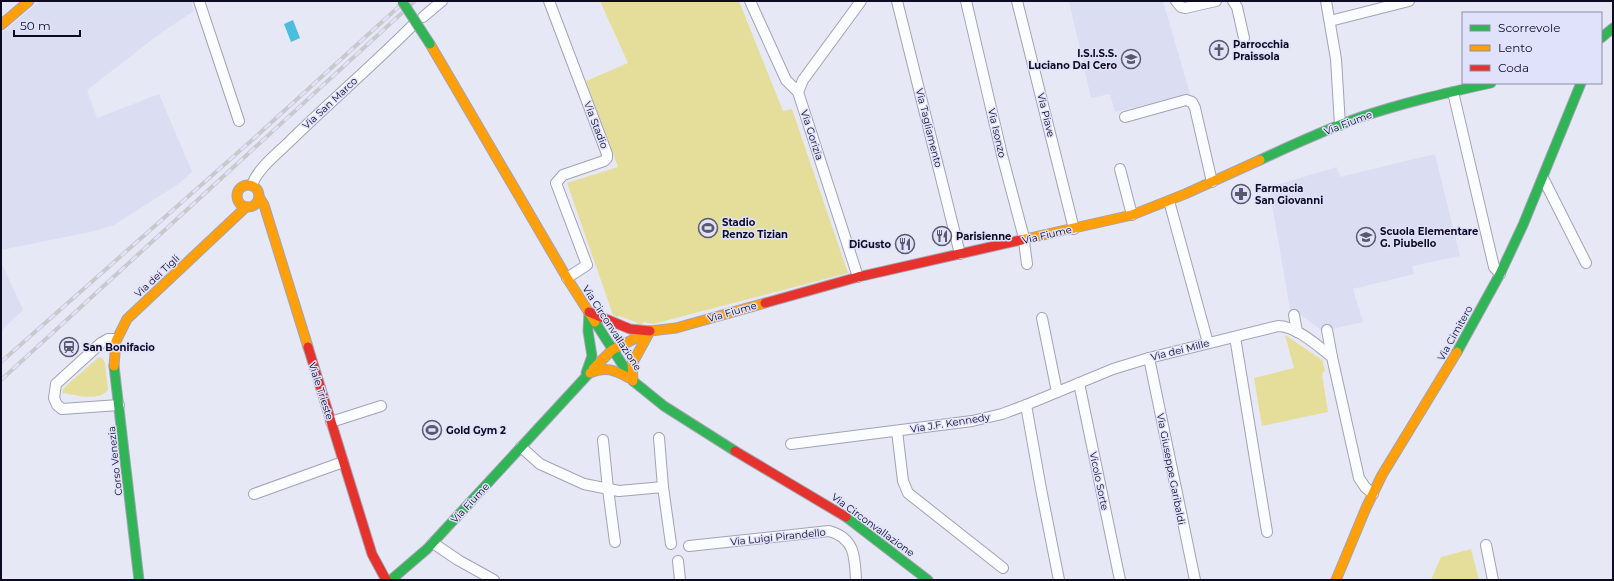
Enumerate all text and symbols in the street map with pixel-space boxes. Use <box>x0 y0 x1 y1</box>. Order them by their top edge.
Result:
scale bar <box>14 12 80 38</box>
legend <box>1462 12 1602 84</box>
text: 50 m <box>20 18 51 33</box>
text: Scorrevole <box>1498 20 1560 35</box>
place label: Parrocchia Praissola <box>1233 38 1289 63</box>
church icon: Parrocchia Praissola <box>1208 39 1230 61</box>
text: Lento <box>1498 40 1533 55</box>
place label: I.S.I.S.S. Luciano Dal Cero <box>1028 47 1117 72</box>
school or university icon: I.S.I.S.S. Luciano Dal Cero <box>1120 48 1142 70</box>
text: Coda <box>1498 60 1529 75</box>
street label: Via San Marco <box>300 74 360 132</box>
street label: Via Tagliamento <box>913 87 945 169</box>
street label: Via Piave <box>1034 92 1058 138</box>
street label: Via Stadio <box>581 99 611 151</box>
street label: Via Isonzo <box>985 107 1009 159</box>
street label: Via Gorizia <box>798 108 826 162</box>
street label: Via Fiume <box>1322 108 1374 138</box>
place label: Farmacia San Giovanni <box>1255 182 1323 207</box>
pharmacy icon: Farmacia San Giovanni <box>1230 183 1252 205</box>
place label: Stadio Renzo Tizian <box>722 216 788 241</box>
sports icon: Stadio Renzo Tizian <box>697 217 719 239</box>
street label: Via Fiume <box>1021 223 1073 247</box>
restaurant icon: Parisienne <box>931 225 953 247</box>
place label: Scuola Elementare G. Piubello <box>1380 225 1478 250</box>
school or university icon: Scuola Elementare G. Piubello <box>1355 226 1377 248</box>
place label: Parisienne <box>956 230 1011 243</box>
restaurant icon: DiGusto <box>894 233 916 255</box>
place label: DiGusto <box>849 238 891 251</box>
street label: Via dei Tigli <box>132 252 182 300</box>
street label: Via Circonvallazione <box>579 283 645 373</box>
street label: Via Fiume <box>706 299 758 325</box>
street label: Via Cimitero <box>1435 303 1475 363</box>
station icon: San Bonifacio <box>58 336 80 358</box>
street label: Via dei Mille <box>1149 336 1211 364</box>
place label: San Bonifacio <box>83 341 155 354</box>
street label: Viale Trieste <box>306 361 336 421</box>
street label: Via J.F. Kennedy <box>909 410 991 436</box>
street label: Via Giuseppe Garibaldi <box>1154 412 1188 526</box>
sports icon: Gold Gym 2 <box>421 419 443 441</box>
place label: Gold Gym 2 <box>446 424 506 437</box>
street label: Corso Venezia <box>105 426 125 496</box>
street label: Vicolo Sorte <box>1086 451 1112 511</box>
street label: Via Fiume <box>448 480 492 526</box>
street label: Via Circonvallazione <box>829 491 917 559</box>
street label: Via Luigi Pirandello <box>730 526 826 548</box>

